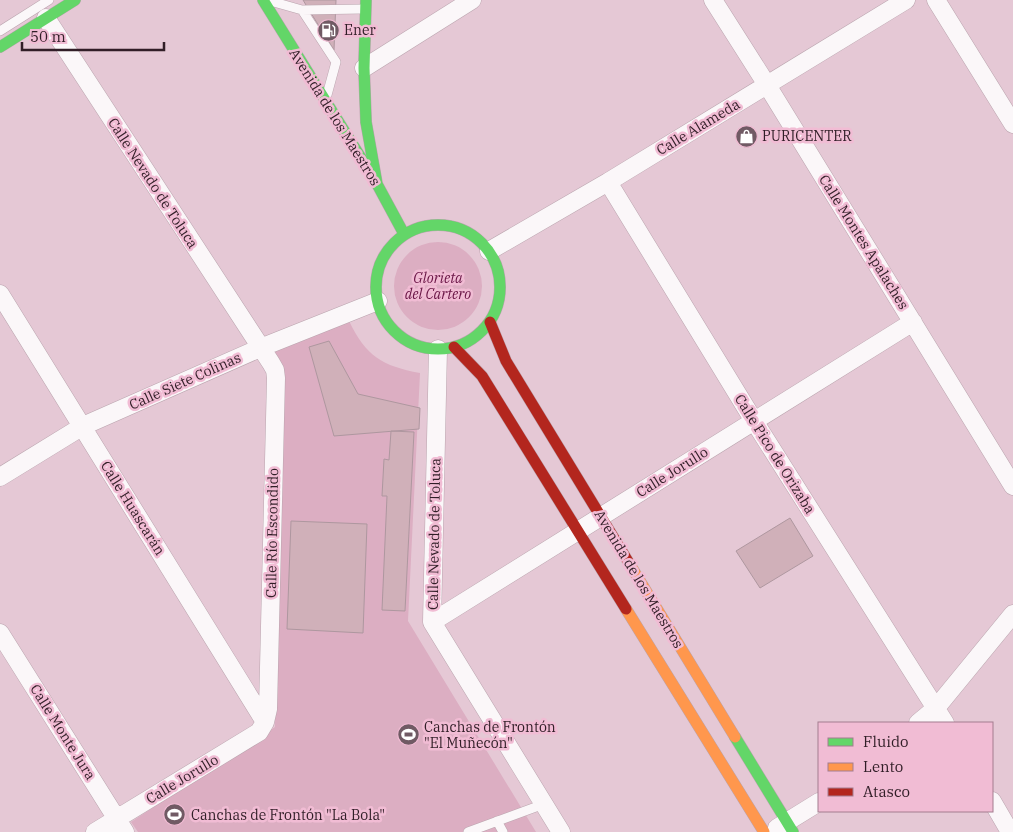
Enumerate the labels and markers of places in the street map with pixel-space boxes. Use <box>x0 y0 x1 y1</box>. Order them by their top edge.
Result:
fuel station icon: Ener <box>316 18 340 42</box>
place label: Ener <box>344 21 376 39</box>
shop icon: PURICENTER <box>734 124 758 148</box>
place label: PURICENTER <box>762 127 852 145</box>
place label: Canchas de Frontón "El Muñecón" <box>424 718 556 752</box>
sports icon: Canchas de Frontón "El Muñecón" <box>396 723 420 747</box>
sports icon: Canchas de Frontón "La Bola" <box>163 803 187 827</box>
place label: Canchas de Frontón "La Bola" <box>191 806 385 824</box>

